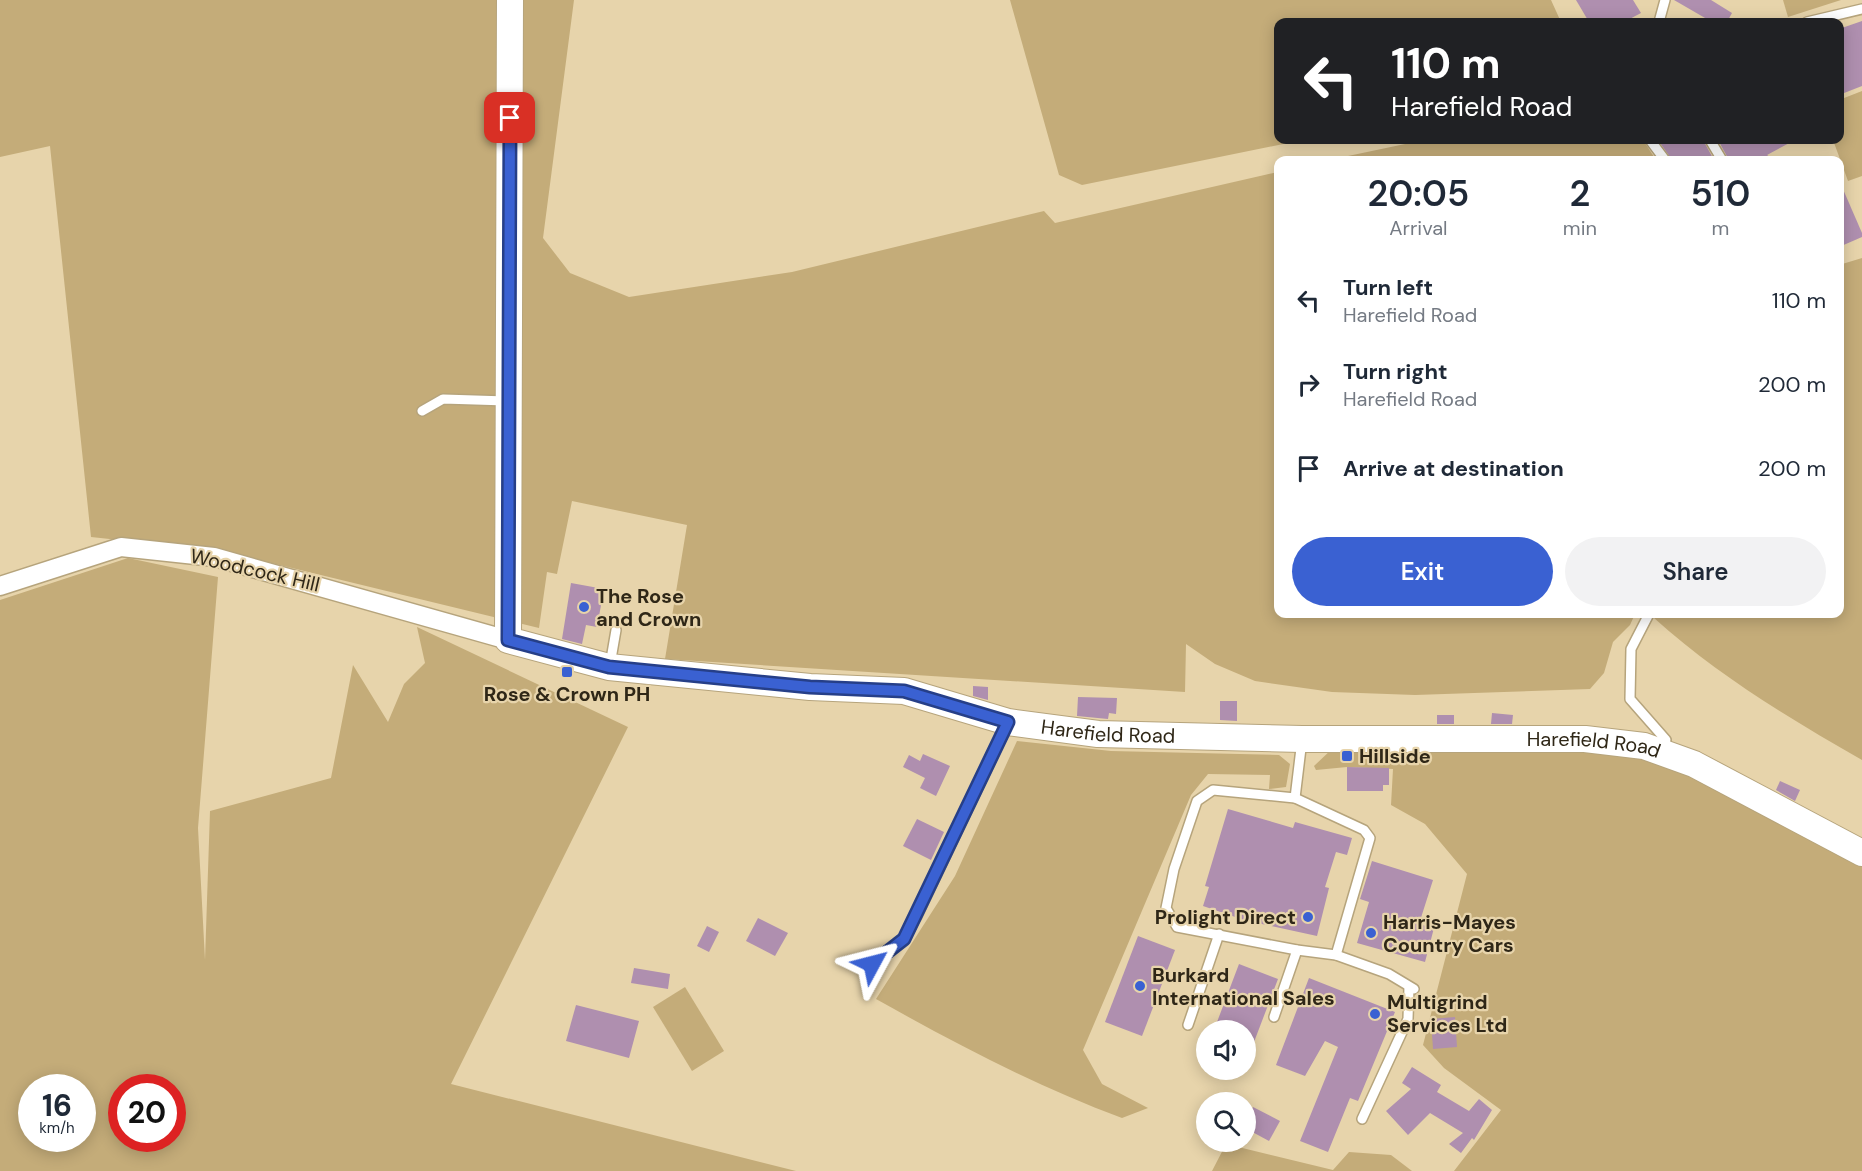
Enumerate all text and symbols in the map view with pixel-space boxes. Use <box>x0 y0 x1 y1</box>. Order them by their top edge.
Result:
text: 110 m <box>1391 36 1501 91</box>
icon: left <box>1292 42 1370 120</box>
text: Harefield Road <box>1391 89 1572 124</box>
pin <box>484 92 535 143</box>
icon: arrive <box>493 101 526 134</box>
text: 20:05 <box>1368 170 1469 217</box>
text: 2 <box>1569 170 1590 217</box>
text: 510 <box>1691 170 1750 217</box>
text: Arrival <box>1389 215 1448 241</box>
text: min <box>1563 215 1597 241</box>
text: m <box>1712 215 1729 241</box>
text: Turn left <box>1343 273 1433 302</box>
icon: left <box>1292 284 1325 317</box>
text: 110 m <box>1772 286 1826 315</box>
text: Harefield Road <box>1343 302 1477 328</box>
text: Turn right <box>1343 357 1448 386</box>
icon: right <box>1292 368 1325 401</box>
text: 200 m <box>1758 370 1826 399</box>
text: Harefield Road <box>1343 386 1477 412</box>
icon: arrive <box>1292 452 1325 485</box>
text: Arrive at destination <box>1343 454 1564 483</box>
text: 200 m <box>1758 454 1826 483</box>
button: Exit <box>1292 537 1553 606</box>
button: Share <box>1565 537 1826 606</box>
street label: Woodcock Hill <box>188 542 322 598</box>
place label: The Rose and Crown <box>596 583 701 632</box>
marker: The Rose and Crown <box>577 600 591 614</box>
marker: Rose & Crown PH <box>560 665 574 679</box>
place label: Rose & Crown PH <box>484 681 650 707</box>
street label: Harefield Road <box>1040 714 1176 749</box>
street label: Harefield Road <box>1527 726 1664 764</box>
place label: Hillside <box>1359 743 1431 769</box>
marker: Hillside <box>1340 749 1354 763</box>
place label: Prolight Direct <box>1155 904 1296 930</box>
place label: Harris-Mayes Country Cars <box>1383 909 1516 958</box>
marker: Prolight Direct <box>1301 910 1315 924</box>
marker: Harris-Mayes Country Cars <box>1364 926 1378 940</box>
position arrow <box>840 932 904 996</box>
place label: Burkard International Sales <box>1152 962 1335 1011</box>
marker: Burkard International Sales <box>1133 979 1147 993</box>
place label: Multigrind Services Ltd <box>1387 989 1507 1038</box>
marker: Multigrind Services Ltd <box>1368 1007 1382 1021</box>
map controls <box>1196 1020 1256 1152</box>
button: sound <box>1196 1020 1256 1080</box>
speed limit sign: 20 <box>108 1074 186 1152</box>
text: 16 <box>42 1086 72 1125</box>
button: search <box>1196 1092 1256 1152</box>
text: km/h <box>39 1118 75 1138</box>

